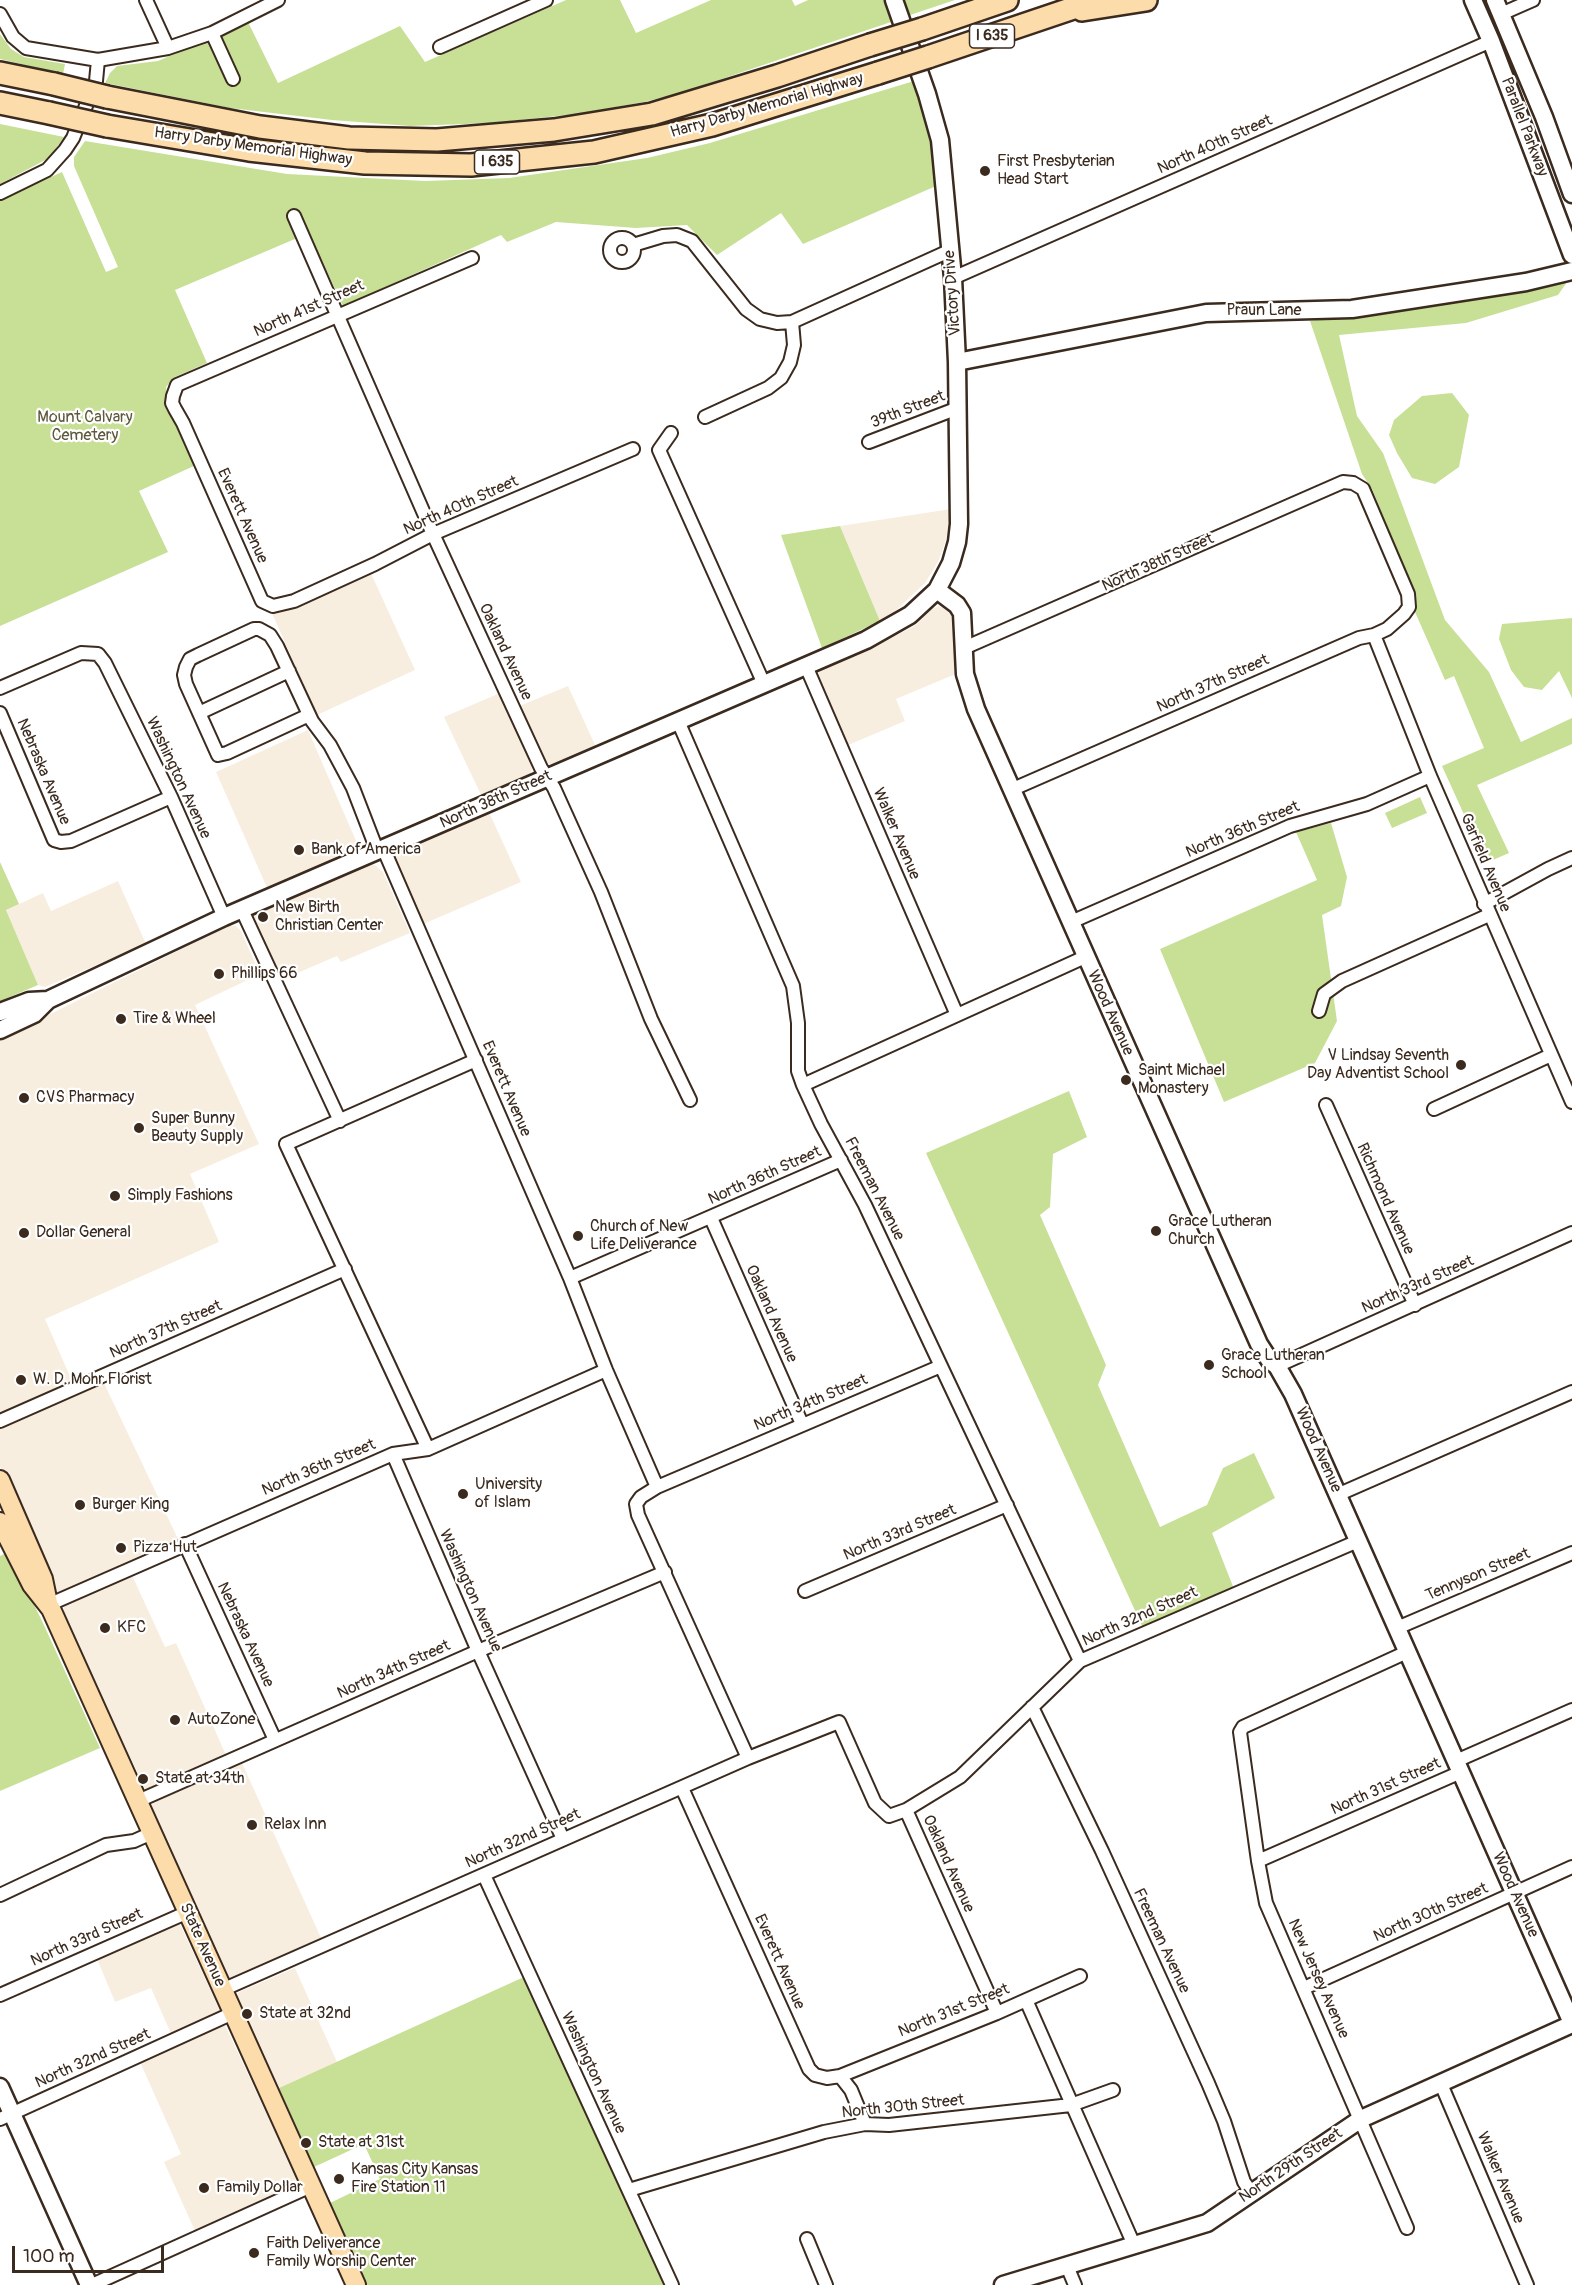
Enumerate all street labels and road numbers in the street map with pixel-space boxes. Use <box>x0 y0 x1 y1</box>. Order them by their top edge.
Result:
road number: I 635 <box>970 24 1014 48</box>
street label: Harry Darby Memorial Highway <box>668 69 866 143</box>
street label: Parallel Parkway <box>1496 75 1552 179</box>
street label: North 40th Street <box>1155 111 1275 179</box>
street label: Harry Darby Memorial Highway <box>153 124 353 170</box>
road number: I 635 <box>474 150 520 174</box>
street label: Victory Drive <box>940 250 966 336</box>
street label: North 41st Street <box>251 276 367 342</box>
street label: Praun Lane <box>1227 301 1301 321</box>
street label: 39th Street <box>868 387 948 433</box>
street label: Everett Avenue <box>212 465 272 567</box>
street label: North 40th Street <box>401 472 521 540</box>
street label: North 38th Street <box>1099 530 1217 596</box>
street label: Oakland Avenue <box>474 601 536 703</box>
street label: North 37th Street <box>1154 651 1272 717</box>
street label: Washington Avenue <box>141 714 215 842</box>
street label: Nebraska Avenue <box>12 716 74 828</box>
street label: North 38th Street <box>437 767 555 833</box>
street label: Walker Avenue <box>868 785 924 883</box>
street label: North 36th Street <box>1183 797 1303 863</box>
street label: Garfield Avenue <box>1456 811 1514 915</box>
street label: Wood Avenue <box>1083 967 1137 1059</box>
street label: Everett Avenue <box>477 1038 535 1140</box>
street label: Freeman Avenue <box>840 1134 908 1244</box>
street label: Richmond Avenue <box>1352 1140 1418 1258</box>
street label: North 36th Street <box>706 1143 824 1209</box>
street label: North 33rd Street <box>1359 1252 1477 1318</box>
street label: Oakland Avenue <box>741 1262 801 1366</box>
street label: North 37th Street <box>107 1297 225 1363</box>
street label: North 34th Street <box>751 1370 871 1436</box>
street label: Wood Avenue <box>1291 1404 1345 1496</box>
street label: North 36th Street <box>259 1435 379 1501</box>
street label: North 33rd Street <box>841 1501 959 1565</box>
street label: Washington Avenue <box>434 1527 506 1655</box>
street label: Tennyson Street <box>1423 1544 1533 1606</box>
street label: Nebraska Avenue <box>212 1579 278 1691</box>
street label: North 32nd Street <box>1079 1583 1201 1651</box>
street label: North 34th Street <box>335 1637 453 1703</box>
street label: North 31st Street <box>1328 1754 1444 1820</box>
street label: North 32nd Street <box>462 1805 584 1873</box>
street label: Oakland Avenue <box>918 1812 978 1916</box>
street label: Wood Avenue <box>1488 1849 1542 1941</box>
street label: North 30th Street <box>1371 1879 1491 1947</box>
street label: Freeman Avenue <box>1128 1886 1194 1996</box>
street label: State Avenue <box>175 1900 229 1990</box>
street label: North 33rd Street <box>28 1905 146 1971</box>
street label: Everett Avenue <box>749 1911 809 2013</box>
street label: New Jersey Avenue <box>1283 1916 1353 2042</box>
street label: North 31st Street <box>896 1980 1012 2042</box>
street label: Washington Avenue <box>556 2009 630 2137</box>
street label: North 32nd Street <box>32 2025 154 2093</box>
street label: North 30th Street <box>841 2091 965 2123</box>
street label: North 29th Street <box>1236 2124 1346 2208</box>
street label: Walker Avenue <box>1472 2129 1528 2227</box>

